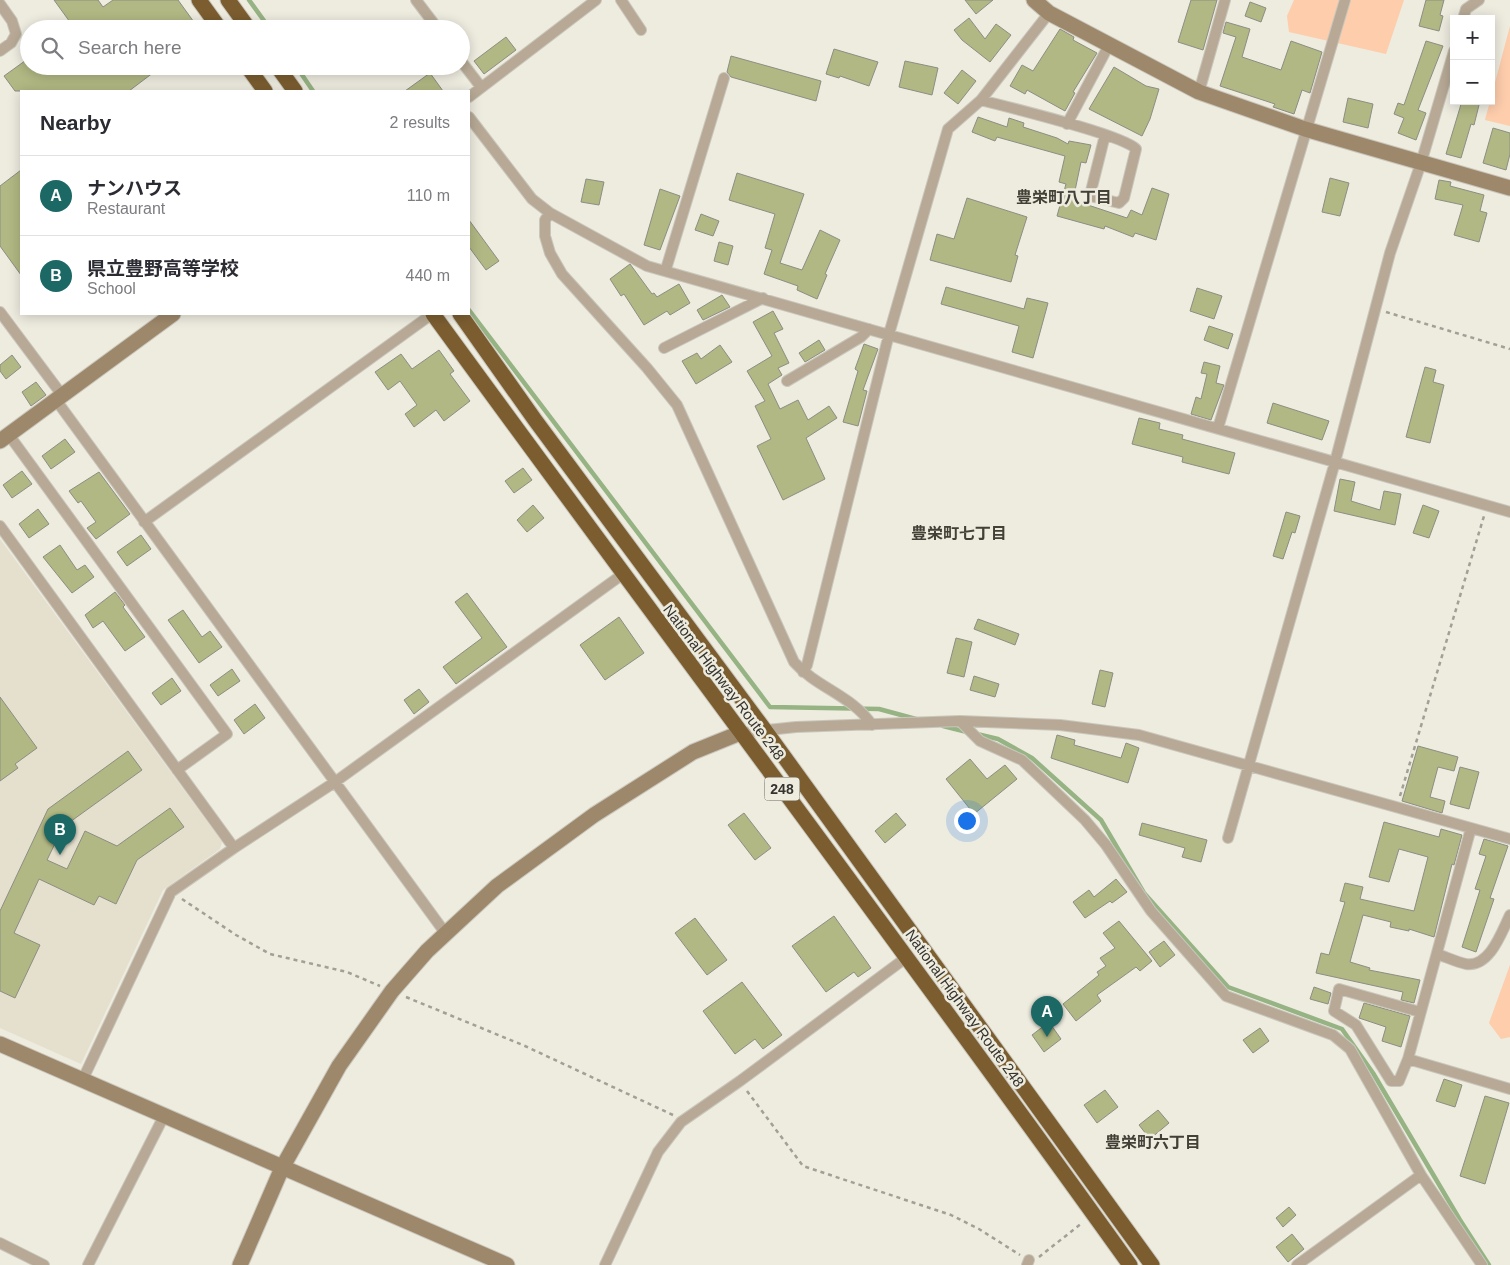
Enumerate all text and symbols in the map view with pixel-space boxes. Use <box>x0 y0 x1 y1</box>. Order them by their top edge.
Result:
map controls <box>1450 15 1495 105</box>
button: + <box>1450 15 1495 60</box>
search box <box>20 20 470 75</box>
icon: search <box>38 34 66 62</box>
text: Search here <box>78 37 182 58</box>
button: − <box>1450 60 1495 105</box>
text: Nearby <box>40 111 111 134</box>
text: 2 results <box>390 114 450 131</box>
text: ナンハウス <box>87 178 182 199</box>
text: A <box>50 187 62 204</box>
text: 110 m <box>407 187 450 204</box>
district label: 豊栄町八丁目 <box>1016 189 1112 206</box>
text: Restaurant <box>87 200 165 217</box>
text: 県立豊野高等学校 <box>87 258 239 279</box>
text: B <box>50 267 62 284</box>
text: 440 m <box>406 267 450 284</box>
text: School <box>87 280 136 297</box>
district label: 豊栄町七丁目 <box>911 525 1007 542</box>
street label: National Highway Route 248 <box>660 601 788 763</box>
road number: 248 <box>764 778 800 801</box>
your location <box>954 808 980 834</box>
pin: B <box>44 814 76 855</box>
street label: National Highway Route 248 <box>902 926 1028 1090</box>
pin: A <box>1031 996 1063 1037</box>
district label: 豊栄町六丁目 <box>1105 1134 1201 1151</box>

